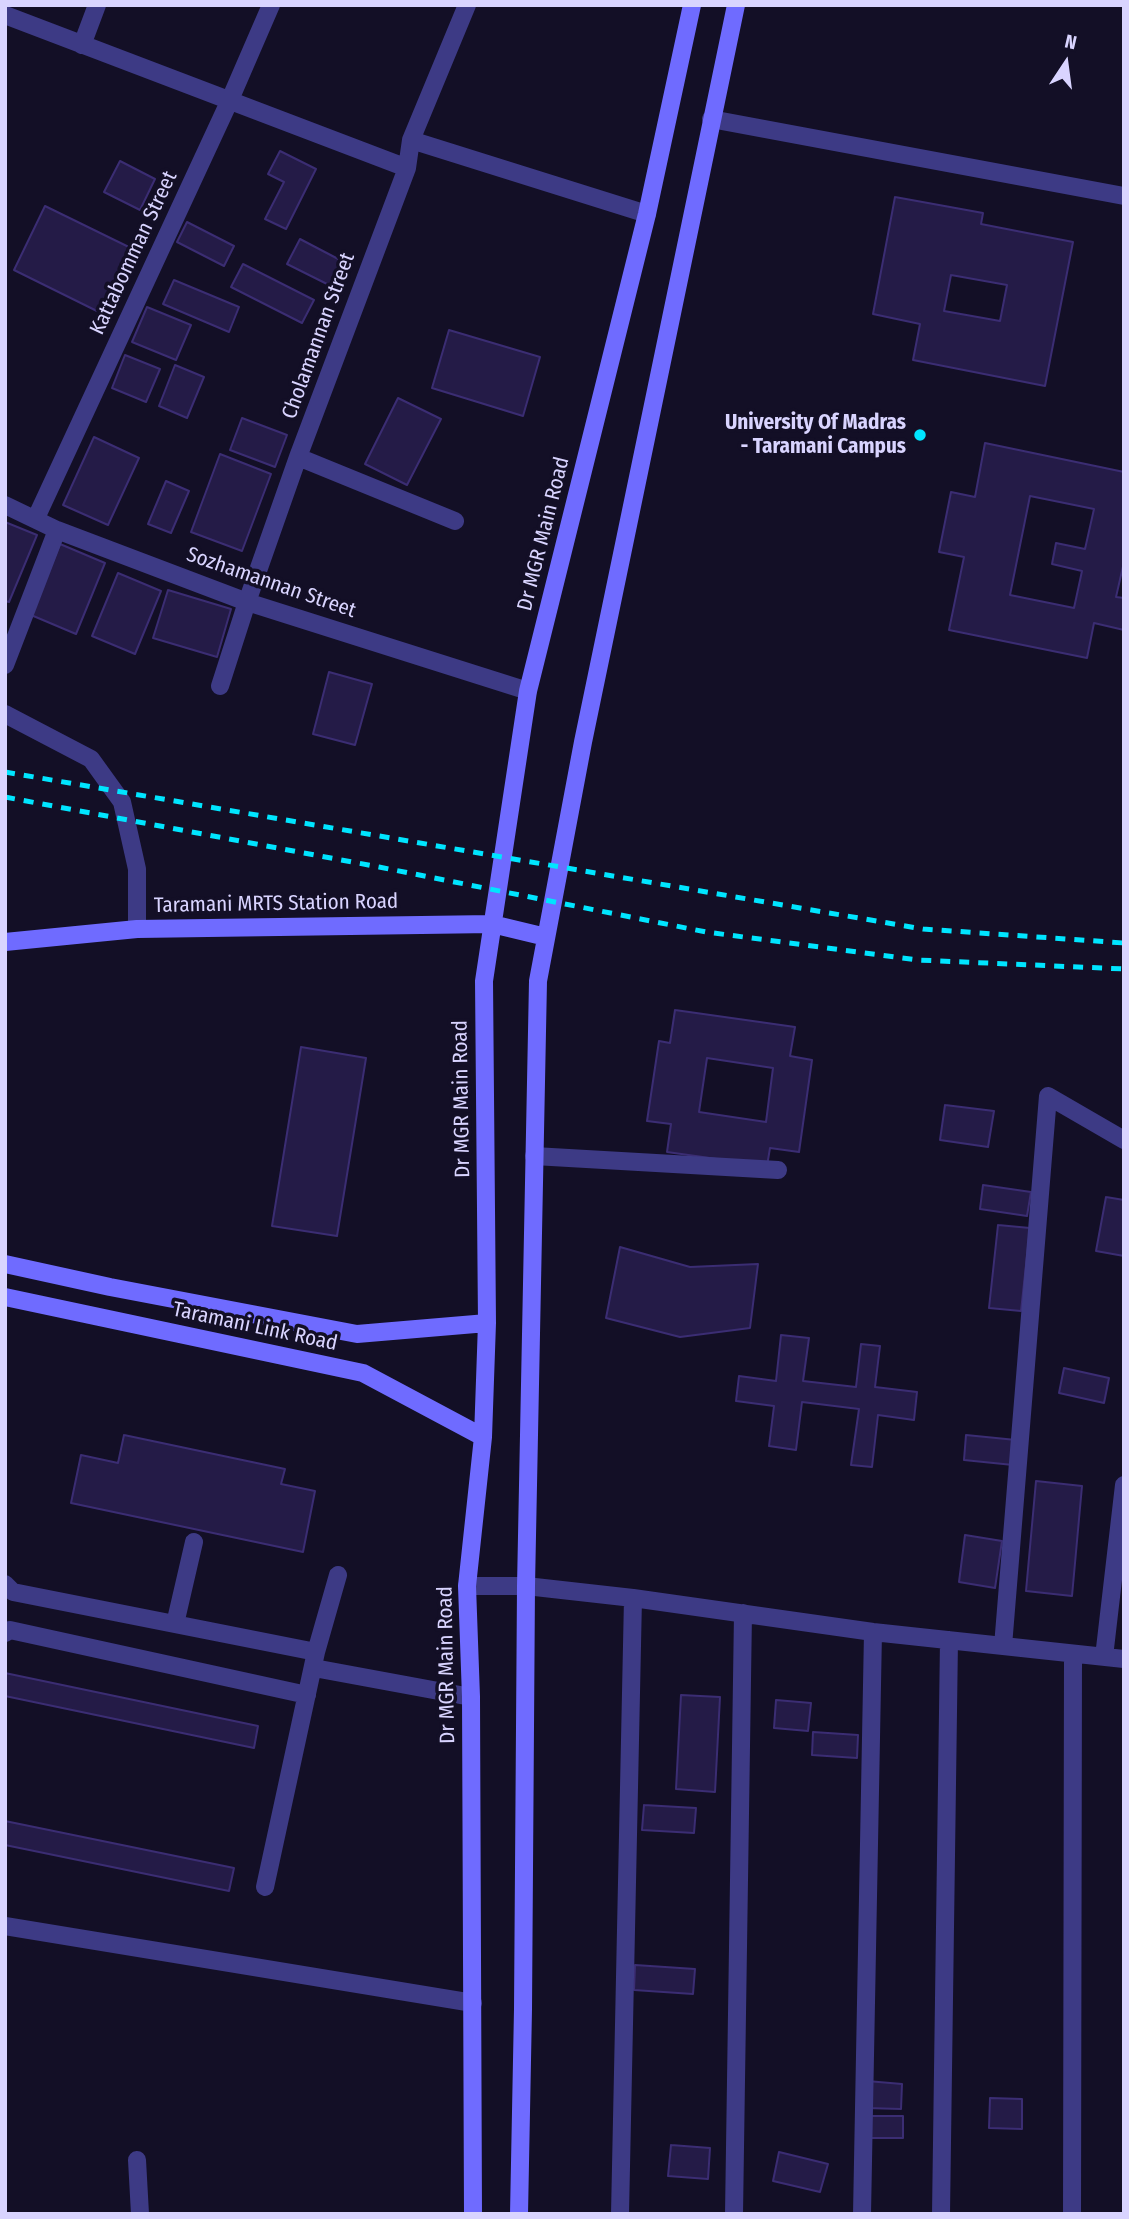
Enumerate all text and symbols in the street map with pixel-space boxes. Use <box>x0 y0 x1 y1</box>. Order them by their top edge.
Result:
north arrow <box>1031 28 1101 98</box>
text: N <box>1063 30 1079 55</box>
street label: Kattabomman Street <box>85 167 183 339</box>
street label: Cholamannan Street <box>277 250 361 422</box>
place label: University Of Madras - Taramani Campus <box>725 410 906 460</box>
marker: University Of Madras - Taramani Campus <box>912 427 928 443</box>
street label: Dr MGR Main Road <box>513 454 575 614</box>
street label: Sozhamannan Street <box>183 542 359 624</box>
street label: Taramani MRTS Station Road <box>154 889 398 919</box>
street label: Dr MGR Main Road <box>448 1020 476 1178</box>
street label: Taramani Link Road <box>170 1297 340 1357</box>
street label: Dr MGR Main Road <box>433 1586 461 1744</box>

